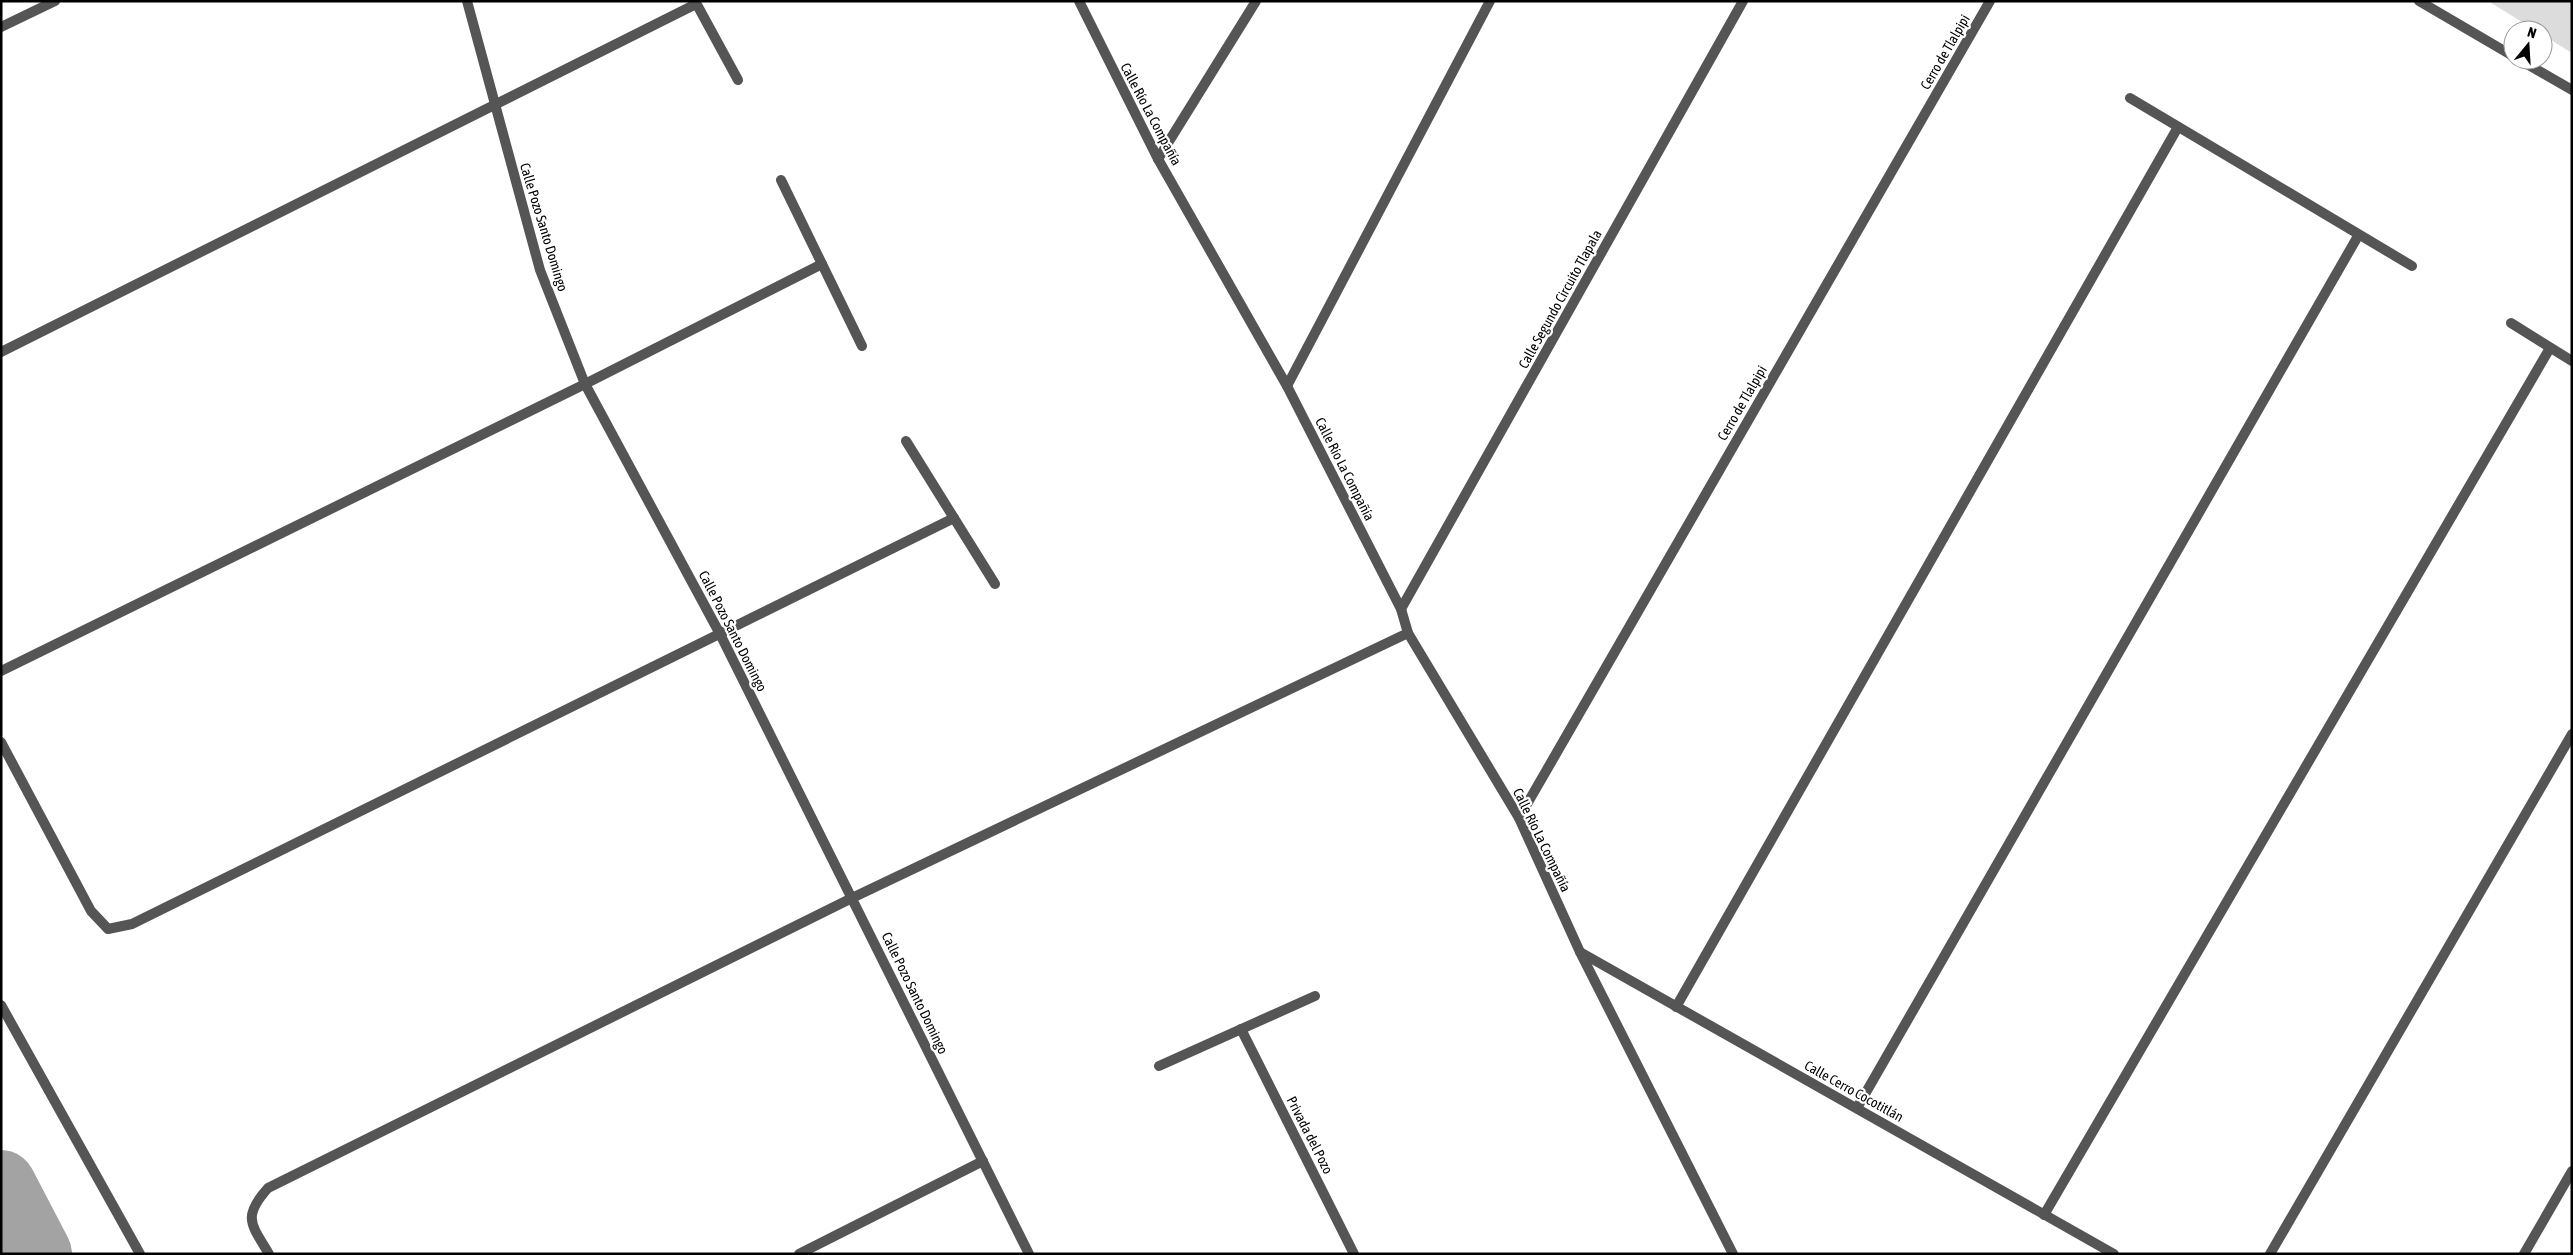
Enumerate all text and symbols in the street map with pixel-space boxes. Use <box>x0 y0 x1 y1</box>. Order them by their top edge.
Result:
street label: Cerro de Tlalpipi <box>1917 12 1973 92</box>
north arrow <box>2503 20 2553 70</box>
text: N <box>2526 24 2538 42</box>
street label: Calle Río La Compañía <box>1117 60 1185 168</box>
street label: Calle Pozo Santo Domingo <box>517 161 571 293</box>
street label: Calle Segundo Circuito Tlapala <box>1515 227 1605 371</box>
street label: Cerro de Tlalpipi <box>1714 363 1770 443</box>
street label: Calle Río La Compañía <box>1312 415 1378 523</box>
street label: Calle Pozo Santo Domingo <box>696 568 770 694</box>
street label: Calle Río La Compañía <box>1510 785 1574 895</box>
street label: Calle Pozo Santo Domingo <box>879 930 951 1056</box>
street label: Calle Cerro Cocotitlán <box>1802 1057 1906 1125</box>
street label: Privada del Pozo <box>1284 1094 1336 1176</box>

